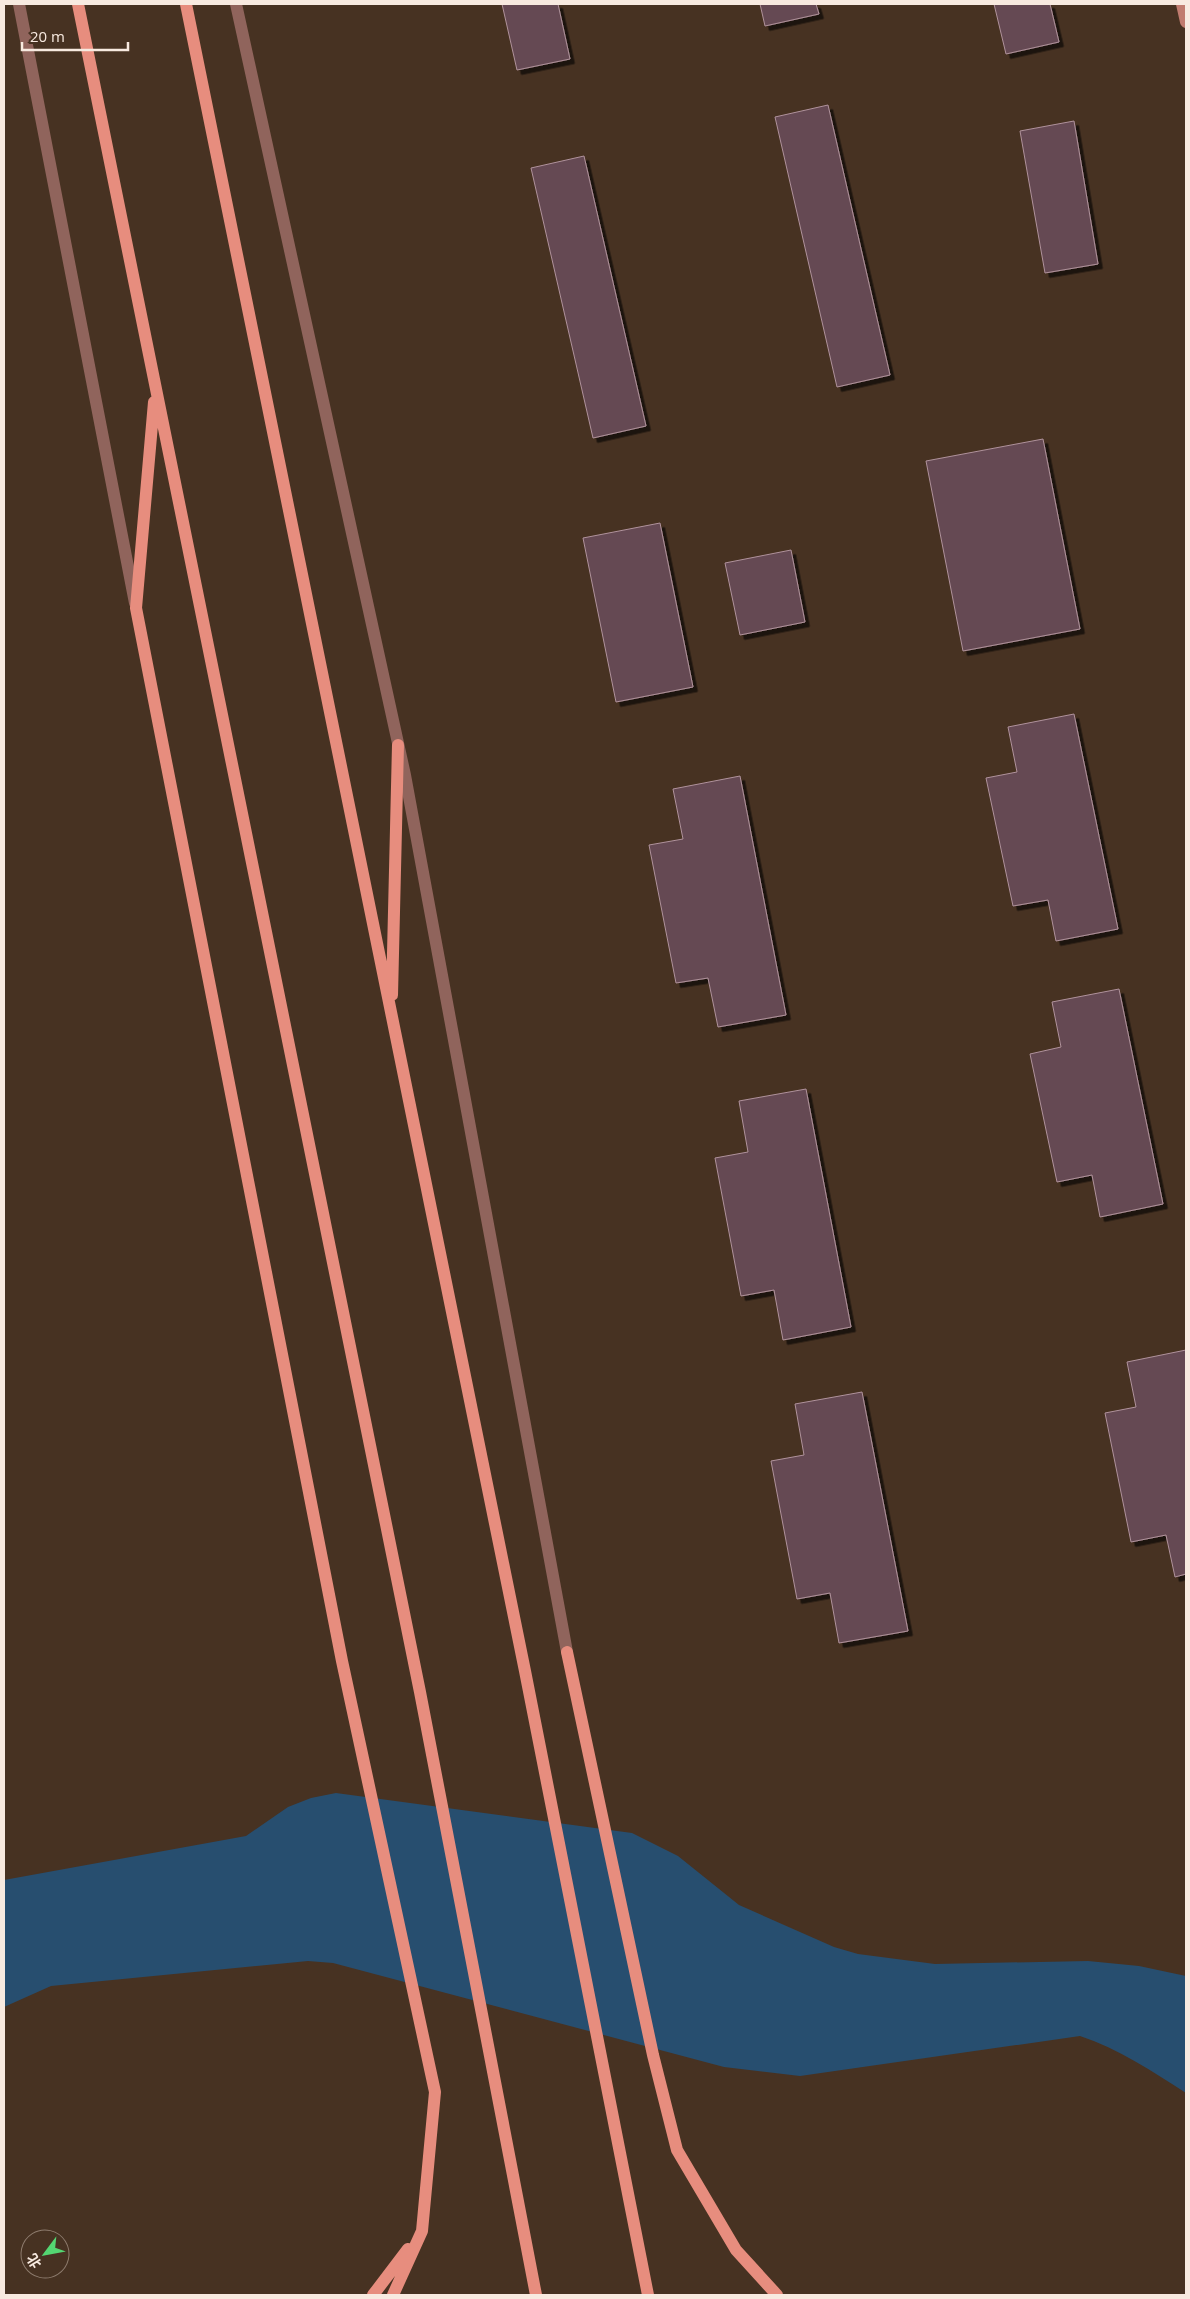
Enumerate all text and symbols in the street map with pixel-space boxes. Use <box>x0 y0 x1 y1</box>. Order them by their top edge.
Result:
scale bar <box>22 20 129 52</box>
text: 20 m <box>30 26 65 46</box>
north arrow <box>20 2229 70 2279</box>
text: 北 <box>22 2250 45 2272</box>

